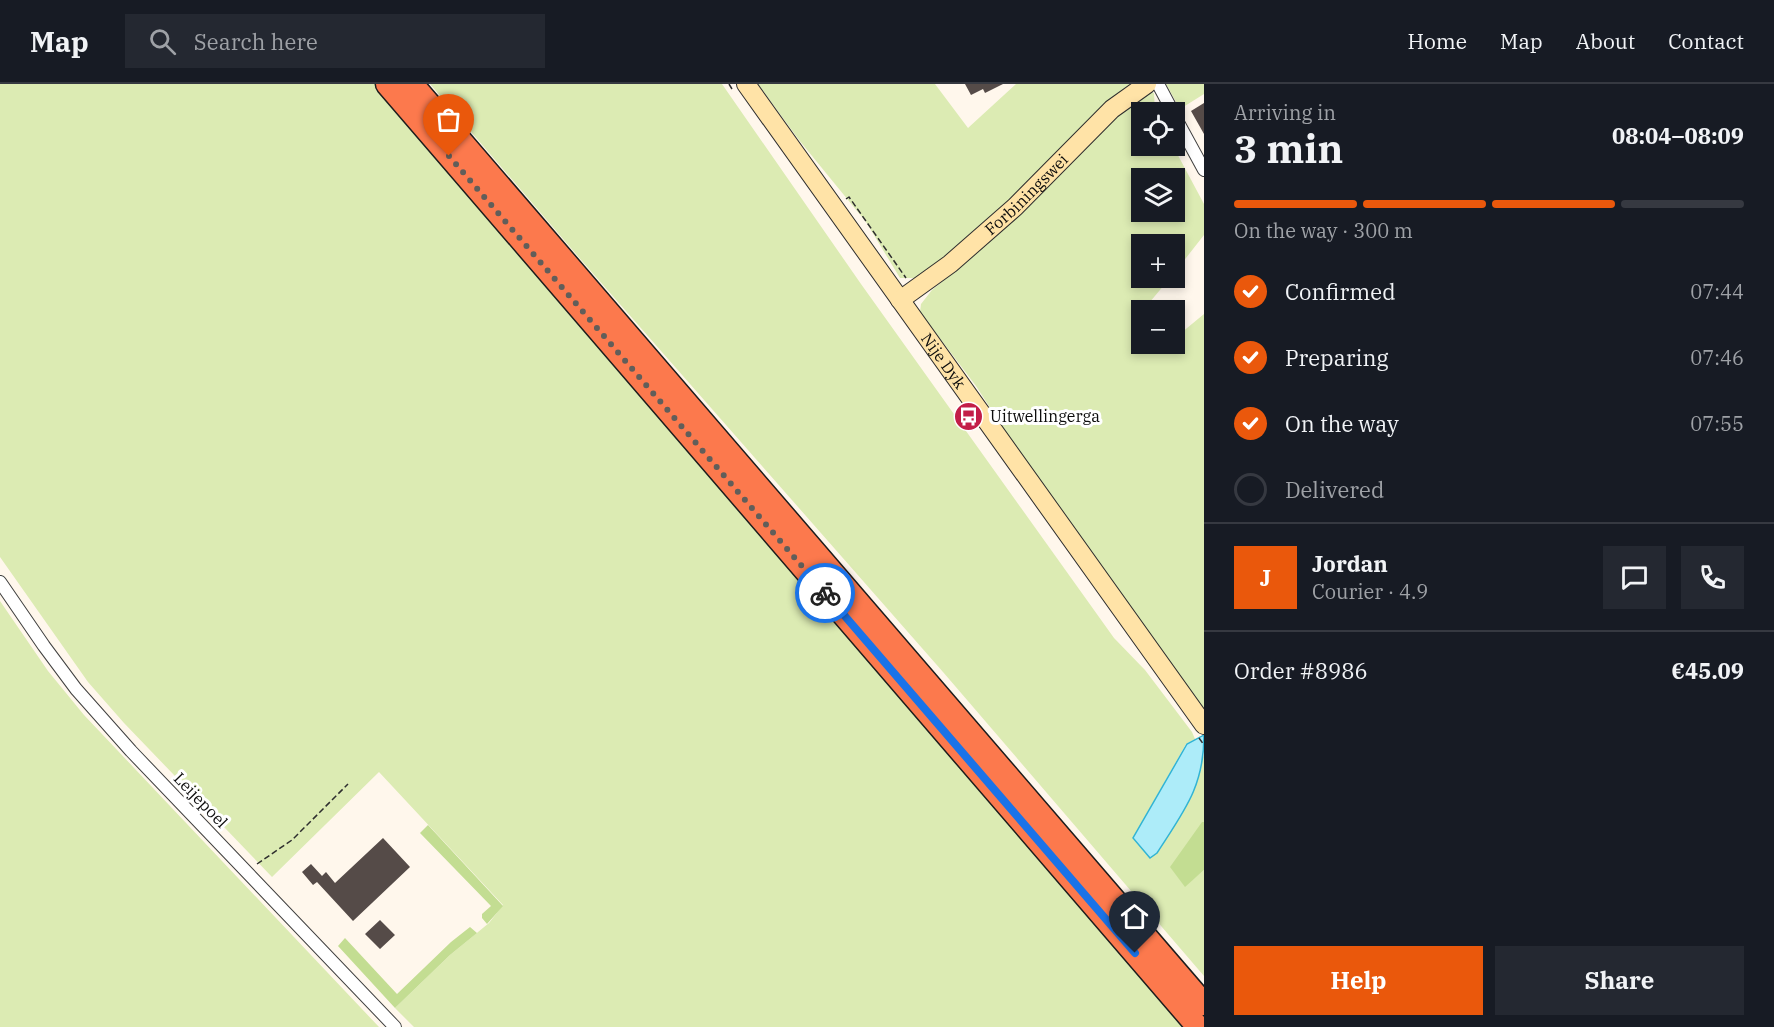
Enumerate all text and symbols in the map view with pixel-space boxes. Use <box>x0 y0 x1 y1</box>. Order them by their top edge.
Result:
search box <box>125 14 545 68</box>
text: Map <box>30 23 89 60</box>
icon: search <box>146 25 179 58</box>
text: Search here <box>194 27 318 56</box>
text: Home <box>1407 27 1467 55</box>
text: Map <box>1500 27 1543 55</box>
text: About <box>1576 27 1635 55</box>
text: Contact <box>1668 27 1744 55</box>
pin <box>423 94 474 156</box>
text: Arriving in <box>1234 99 1336 126</box>
map controls <box>1131 102 1185 354</box>
button: locate <box>1131 102 1185 156</box>
icon: bag <box>432 103 465 136</box>
text: 08:04–08:09 <box>1612 121 1744 150</box>
text: 3 min <box>1234 123 1343 174</box>
street label: Forbiningswei <box>981 150 1072 239</box>
button: layers <box>1131 168 1185 222</box>
text: On the way · 300 m <box>1234 217 1413 244</box>
button: + <box>1131 234 1185 288</box>
icon: check <box>1234 275 1267 308</box>
text: Confirmed <box>1285 277 1396 306</box>
text: 07:44 <box>1690 278 1744 305</box>
button: − <box>1131 300 1185 354</box>
street label: Nije Dyk <box>917 329 971 393</box>
icon: check <box>1234 341 1267 374</box>
text: Preparing <box>1285 343 1389 372</box>
text: 07:46 <box>1690 344 1744 371</box>
bus stop icon: Uitwellingerga <box>953 400 985 432</box>
place label: Uitwellingerga <box>990 406 1100 426</box>
icon: check <box>1234 407 1267 440</box>
text: On the way <box>1285 409 1399 438</box>
text: 07:55 <box>1690 410 1744 437</box>
text: Delivered <box>1285 475 1384 504</box>
button: chat <box>1603 546 1666 609</box>
button: phone <box>1681 546 1744 609</box>
text: Jordan <box>1312 549 1388 578</box>
courier <box>795 563 855 623</box>
text: J <box>1260 563 1271 592</box>
icon: bike <box>809 577 842 610</box>
text: Courier · 4.9 <box>1312 578 1428 605</box>
text: Order #8986 <box>1234 656 1368 685</box>
text: €45.09 <box>1671 656 1744 685</box>
street label: Leijepoel <box>170 768 232 832</box>
pin <box>1109 891 1160 953</box>
icon: home <box>1118 900 1151 933</box>
button: Help <box>1234 946 1483 1015</box>
button: Share <box>1495 946 1744 1015</box>

